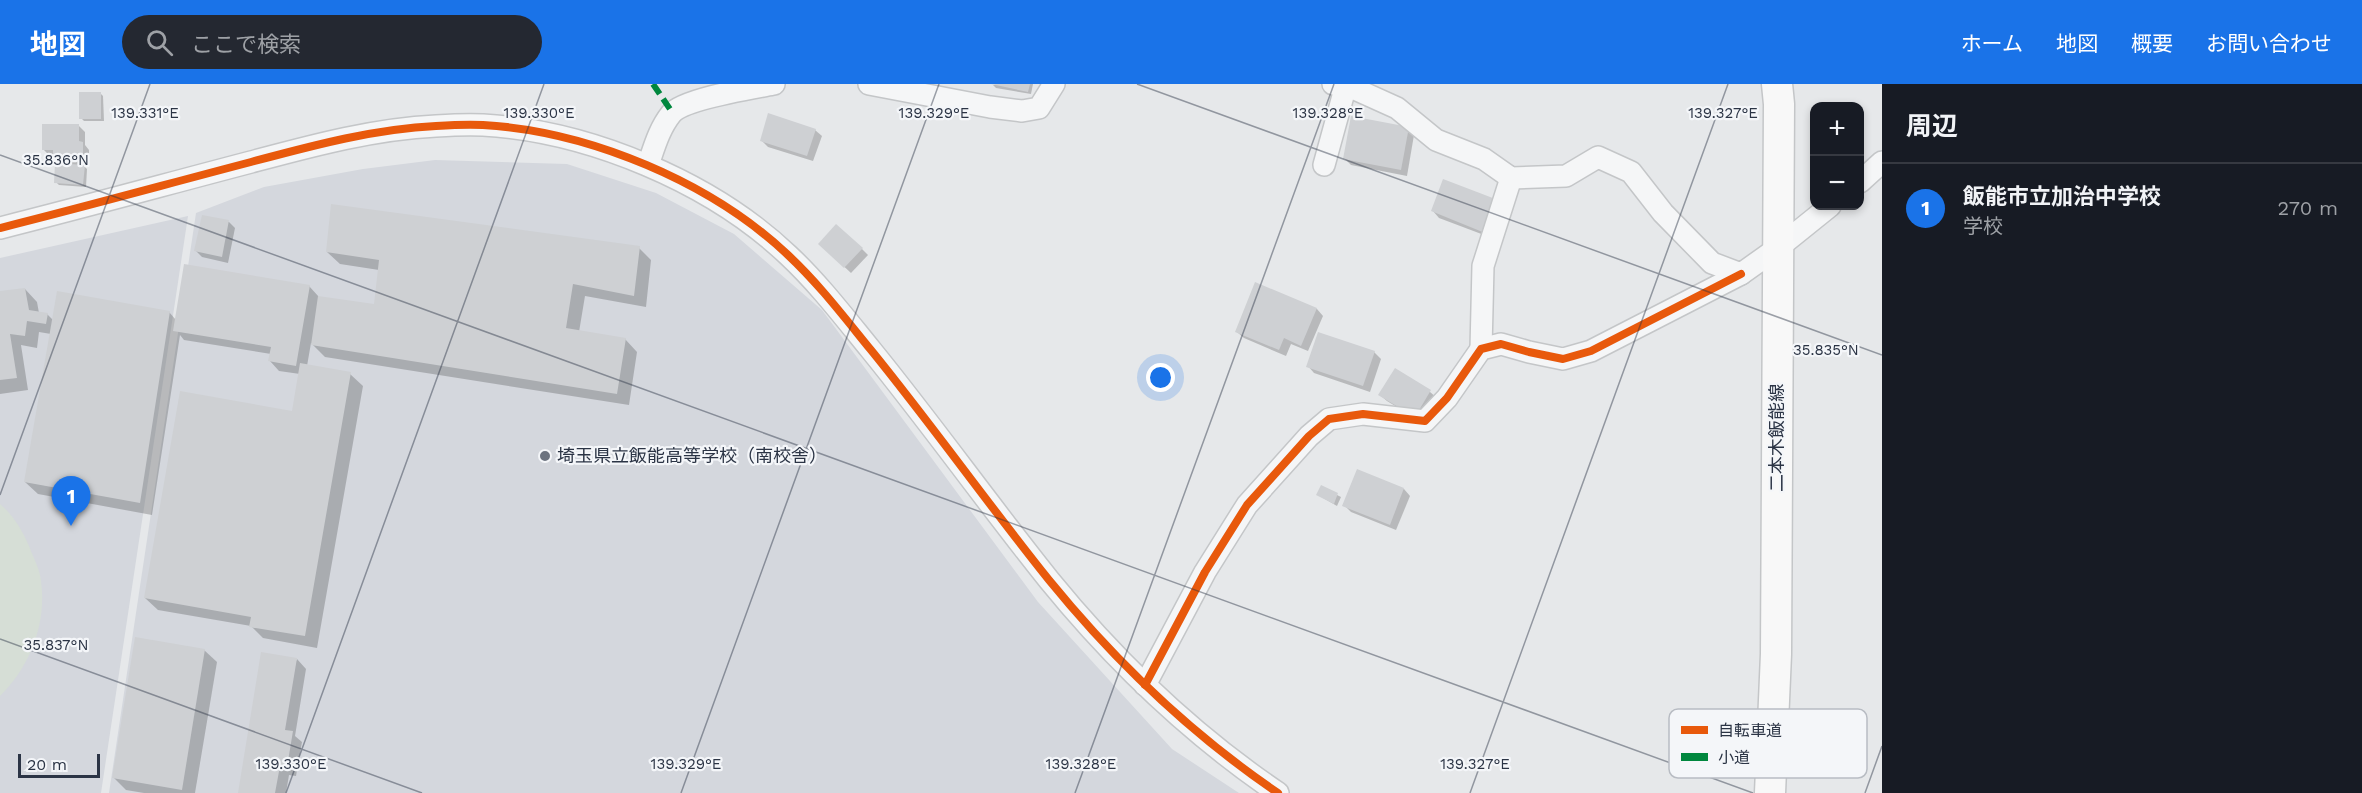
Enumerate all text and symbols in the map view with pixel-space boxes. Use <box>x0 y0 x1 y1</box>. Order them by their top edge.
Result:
search box <box>122 15 542 69</box>
icon: search <box>143 26 176 59</box>
text: 地図 <box>30 28 86 61</box>
text: ホーム <box>1961 31 2023 56</box>
text: 地図 <box>2056 31 2098 56</box>
text: 概要 <box>2131 31 2173 56</box>
text: お問い合わせ <box>2206 31 2332 56</box>
text: ここで検索 <box>191 32 301 57</box>
map controls <box>1810 102 1864 210</box>
button: + <box>1810 102 1864 156</box>
text: 139.331°E <box>111 104 179 122</box>
text: 139.330°E <box>504 104 574 122</box>
text: 139.329°E <box>899 104 969 122</box>
text: 139.328°E <box>1293 104 1363 122</box>
text: 139.327°E <box>1688 104 1758 122</box>
text: 周辺 <box>1906 111 1958 141</box>
text: 35.836°N <box>23 151 89 169</box>
button: − <box>1810 156 1864 210</box>
text: 飯能市立加治中学校 <box>1963 184 2161 209</box>
text: 1 <box>1921 196 1930 220</box>
text: 270 m <box>2278 196 2338 220</box>
text: 学校 <box>1963 214 2003 238</box>
text: 35.835°N <box>1793 341 1859 359</box>
your location <box>1146 363 1175 392</box>
street label: 二本木飯能線 <box>1766 384 1787 492</box>
place label: 埼玉県立飯能高等学校（南校舎） <box>557 445 827 466</box>
marker: 埼玉県立飯能高等学校（南校舎） <box>538 449 552 463</box>
pin: 1 <box>52 476 90 526</box>
text: 35.837°N <box>24 636 88 654</box>
legend <box>1669 709 1867 778</box>
text: 自転車道 <box>1718 721 1782 740</box>
text: 小道 <box>1718 748 1750 767</box>
scale bar <box>18 751 100 778</box>
text: 20 m <box>27 755 67 774</box>
text: 139.330°E <box>256 755 326 773</box>
text: 139.329°E <box>651 755 721 773</box>
text: 139.328°E <box>1046 755 1116 773</box>
text: 139.327°E <box>1440 755 1510 773</box>

